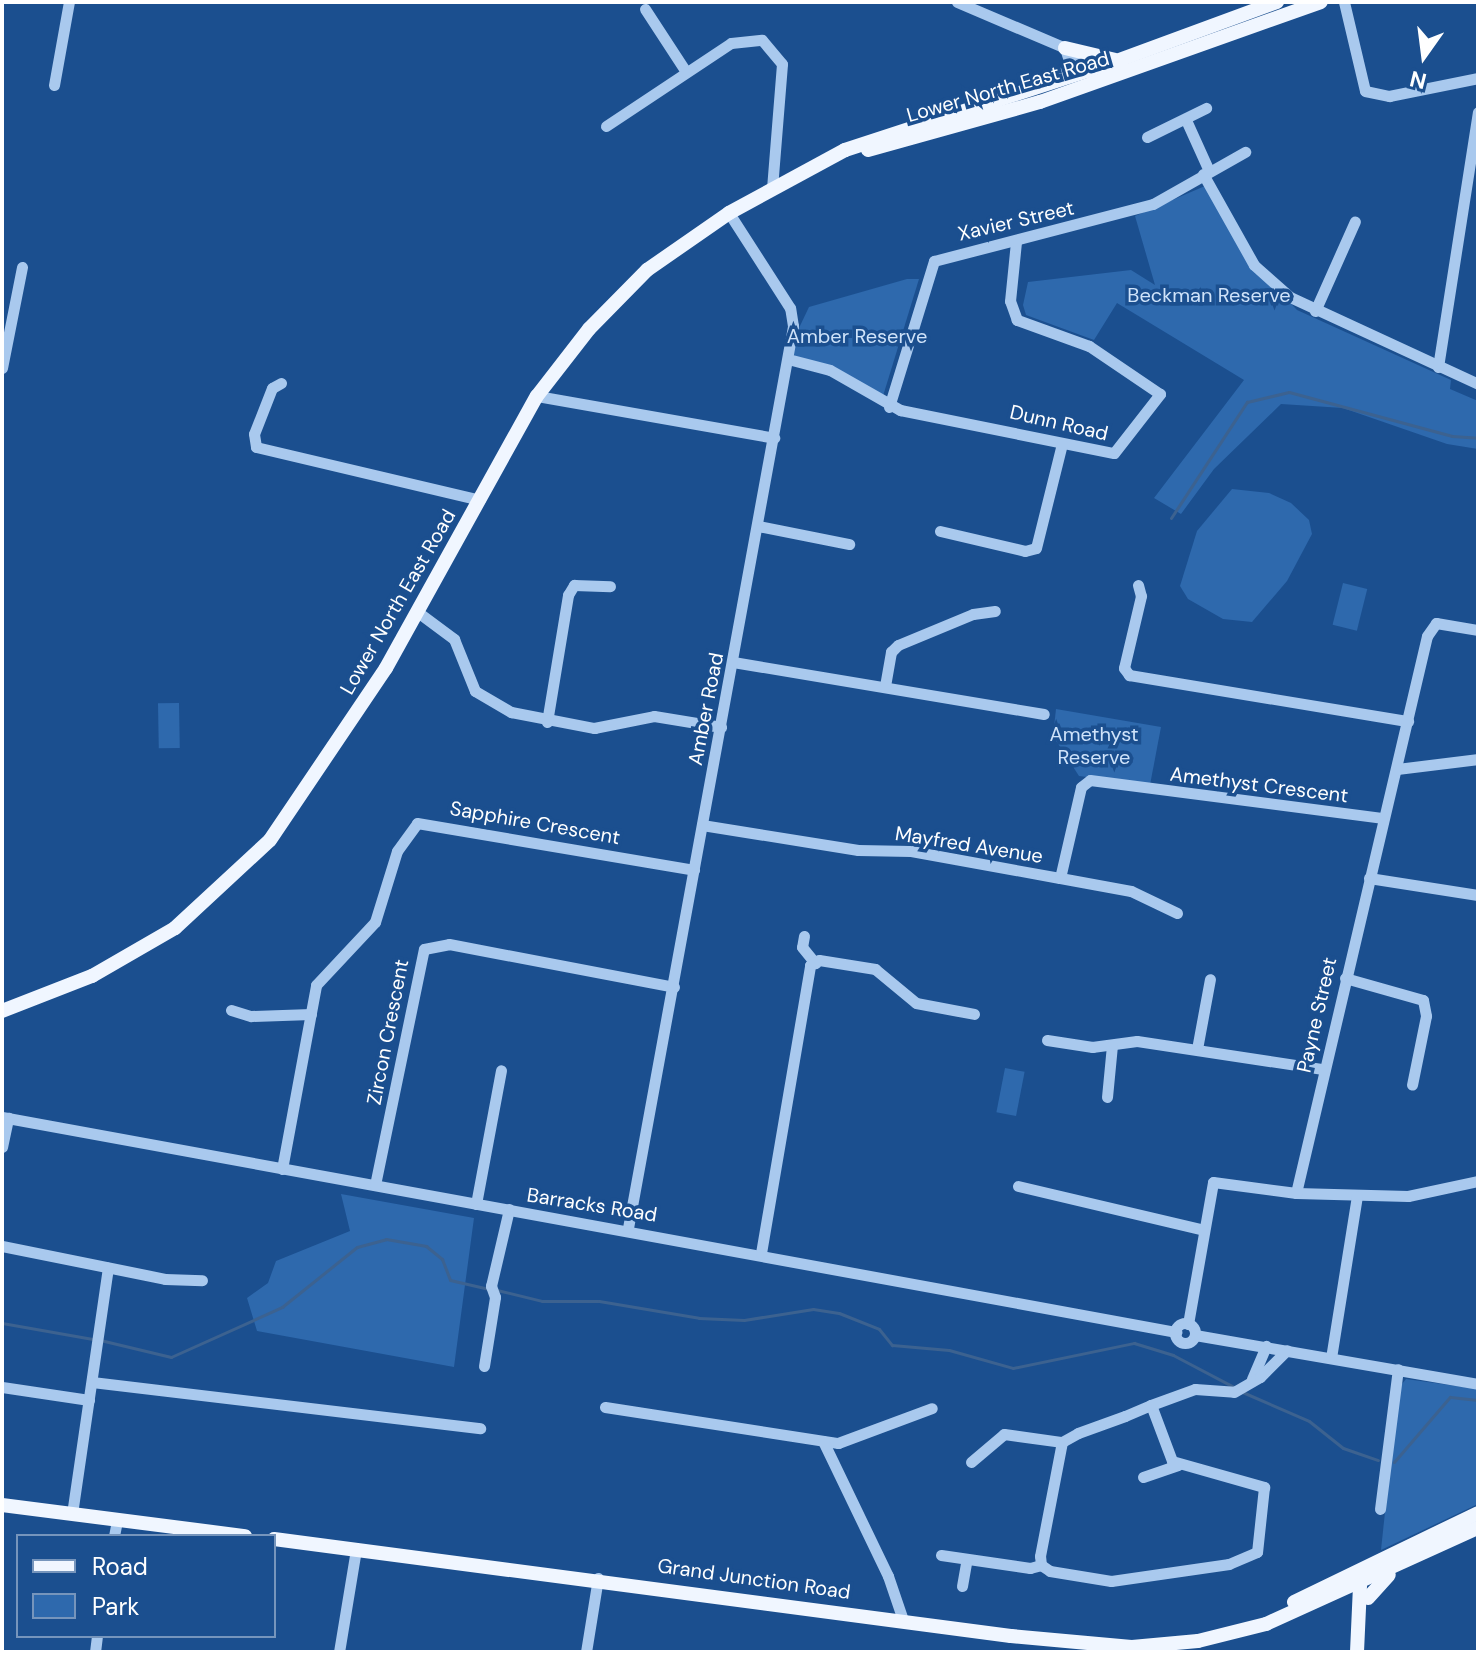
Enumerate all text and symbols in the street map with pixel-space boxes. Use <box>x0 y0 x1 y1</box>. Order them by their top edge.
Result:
north arrow <box>1384 16 1464 96</box>
street label: Lower North East Road <box>904 47 1112 127</box>
text: N <box>1407 64 1429 96</box>
street label: Xavier Street <box>956 196 1076 246</box>
park label: Beckman Reserve <box>1127 283 1291 307</box>
park label: Amber Reserve <box>787 324 927 348</box>
street label: Dunn Road <box>1008 400 1110 446</box>
street label: Lower North East Road <box>335 505 461 699</box>
street label: Amber Road <box>683 651 729 767</box>
park label: Amethyst Reserve <box>1049 723 1139 770</box>
street label: Amethyst Crescent <box>1169 762 1349 808</box>
street label: Sapphire Crescent <box>448 796 622 850</box>
street label: Mayfred Avenue <box>893 821 1045 869</box>
street label: Payne Street <box>1292 955 1342 1075</box>
street label: Zircon Crescent <box>362 957 414 1107</box>
street label: Barracks Road <box>525 1183 659 1227</box>
legend <box>16 1534 276 1638</box>
text: Road <box>92 1551 148 1582</box>
street label: Grand Junction Road <box>656 1554 852 1604</box>
text: Park <box>92 1591 139 1622</box>

